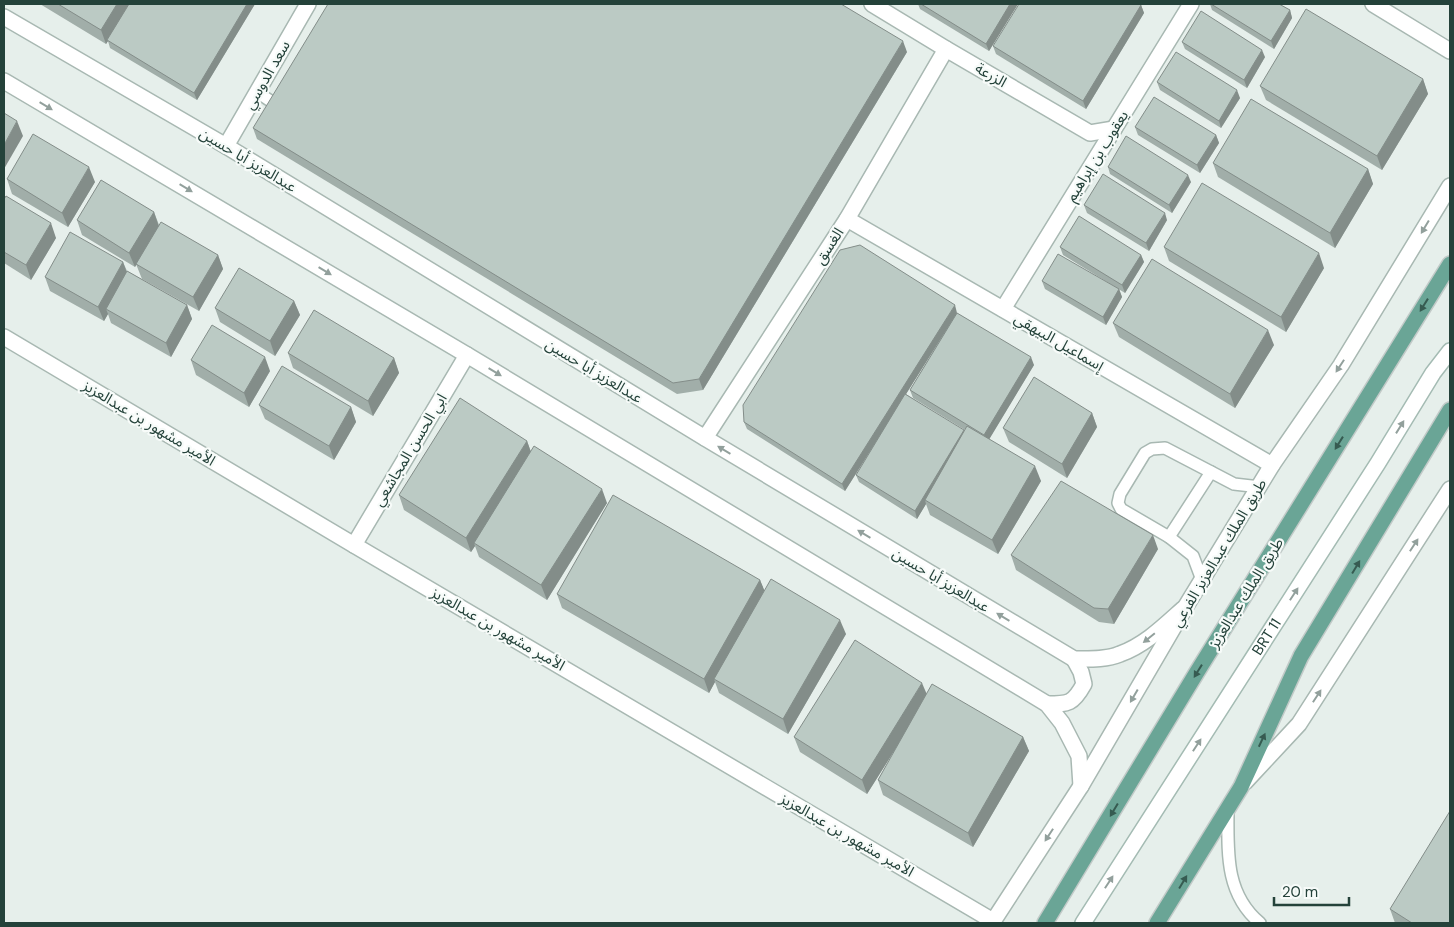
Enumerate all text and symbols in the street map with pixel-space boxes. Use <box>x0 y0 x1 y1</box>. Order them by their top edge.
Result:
street label: سعد الدوسي <box>239 37 296 114</box>
street label: الزرعة <box>972 58 1010 92</box>
one-way arrow <box>39 101 52 110</box>
street label: يعقوب بن إبراهيم <box>1061 107 1134 206</box>
street label: عبدالعزيز أبا حسين <box>196 123 301 197</box>
one-way arrow <box>179 184 192 193</box>
one-way arrow <box>1420 221 1429 234</box>
street label: الغسق <box>810 224 848 268</box>
one-way arrow <box>318 267 333 275</box>
one-way arrow <box>1420 299 1429 312</box>
street label: إسماعيل البيهقي <box>1010 308 1108 378</box>
street label: عبدالعزيز أبا حسين <box>542 334 647 408</box>
one-way arrow <box>1335 359 1345 373</box>
one-way arrow <box>489 367 502 376</box>
street label: الأمير مشهور بن عبدالعزيز <box>78 375 219 471</box>
street label: ابي الحسن المجاشعي <box>368 390 453 511</box>
one-way arrow <box>1395 421 1405 434</box>
one-way arrow <box>1334 437 1343 450</box>
one-way arrow <box>718 446 731 455</box>
street label: طريق الملك عبدالعزيز الفرعي <box>1168 476 1270 630</box>
one-way arrow <box>857 529 870 538</box>
street label: طريق الملك عبدالعزيز <box>1205 535 1287 651</box>
one-way arrow <box>1410 538 1419 552</box>
street label: عبدالعزيز أبا حسين <box>889 543 994 617</box>
one-way arrow <box>1351 560 1360 573</box>
street label: الأمير مشهور بن عبدالعزيز <box>427 582 569 676</box>
one-way arrow <box>1289 587 1299 600</box>
one-way arrow <box>997 612 1010 621</box>
street label: BRT 11 <box>1247 615 1286 659</box>
one-way arrow <box>1143 632 1156 643</box>
one-way arrow <box>1193 664 1203 677</box>
one-way arrow <box>1129 690 1138 703</box>
one-way arrow <box>1312 690 1322 703</box>
one-way arrow <box>1259 733 1267 747</box>
one-way arrow <box>1192 739 1202 752</box>
street label: الأمير مشهور بن عبدالعزيز <box>776 788 918 882</box>
one-way arrow <box>1109 803 1118 816</box>
one-way arrow <box>1044 828 1054 842</box>
scale bar <box>1274 874 1349 906</box>
one-way arrow <box>1178 875 1187 888</box>
one-way arrow <box>1105 876 1114 889</box>
text: 20 m <box>1282 882 1318 902</box>

